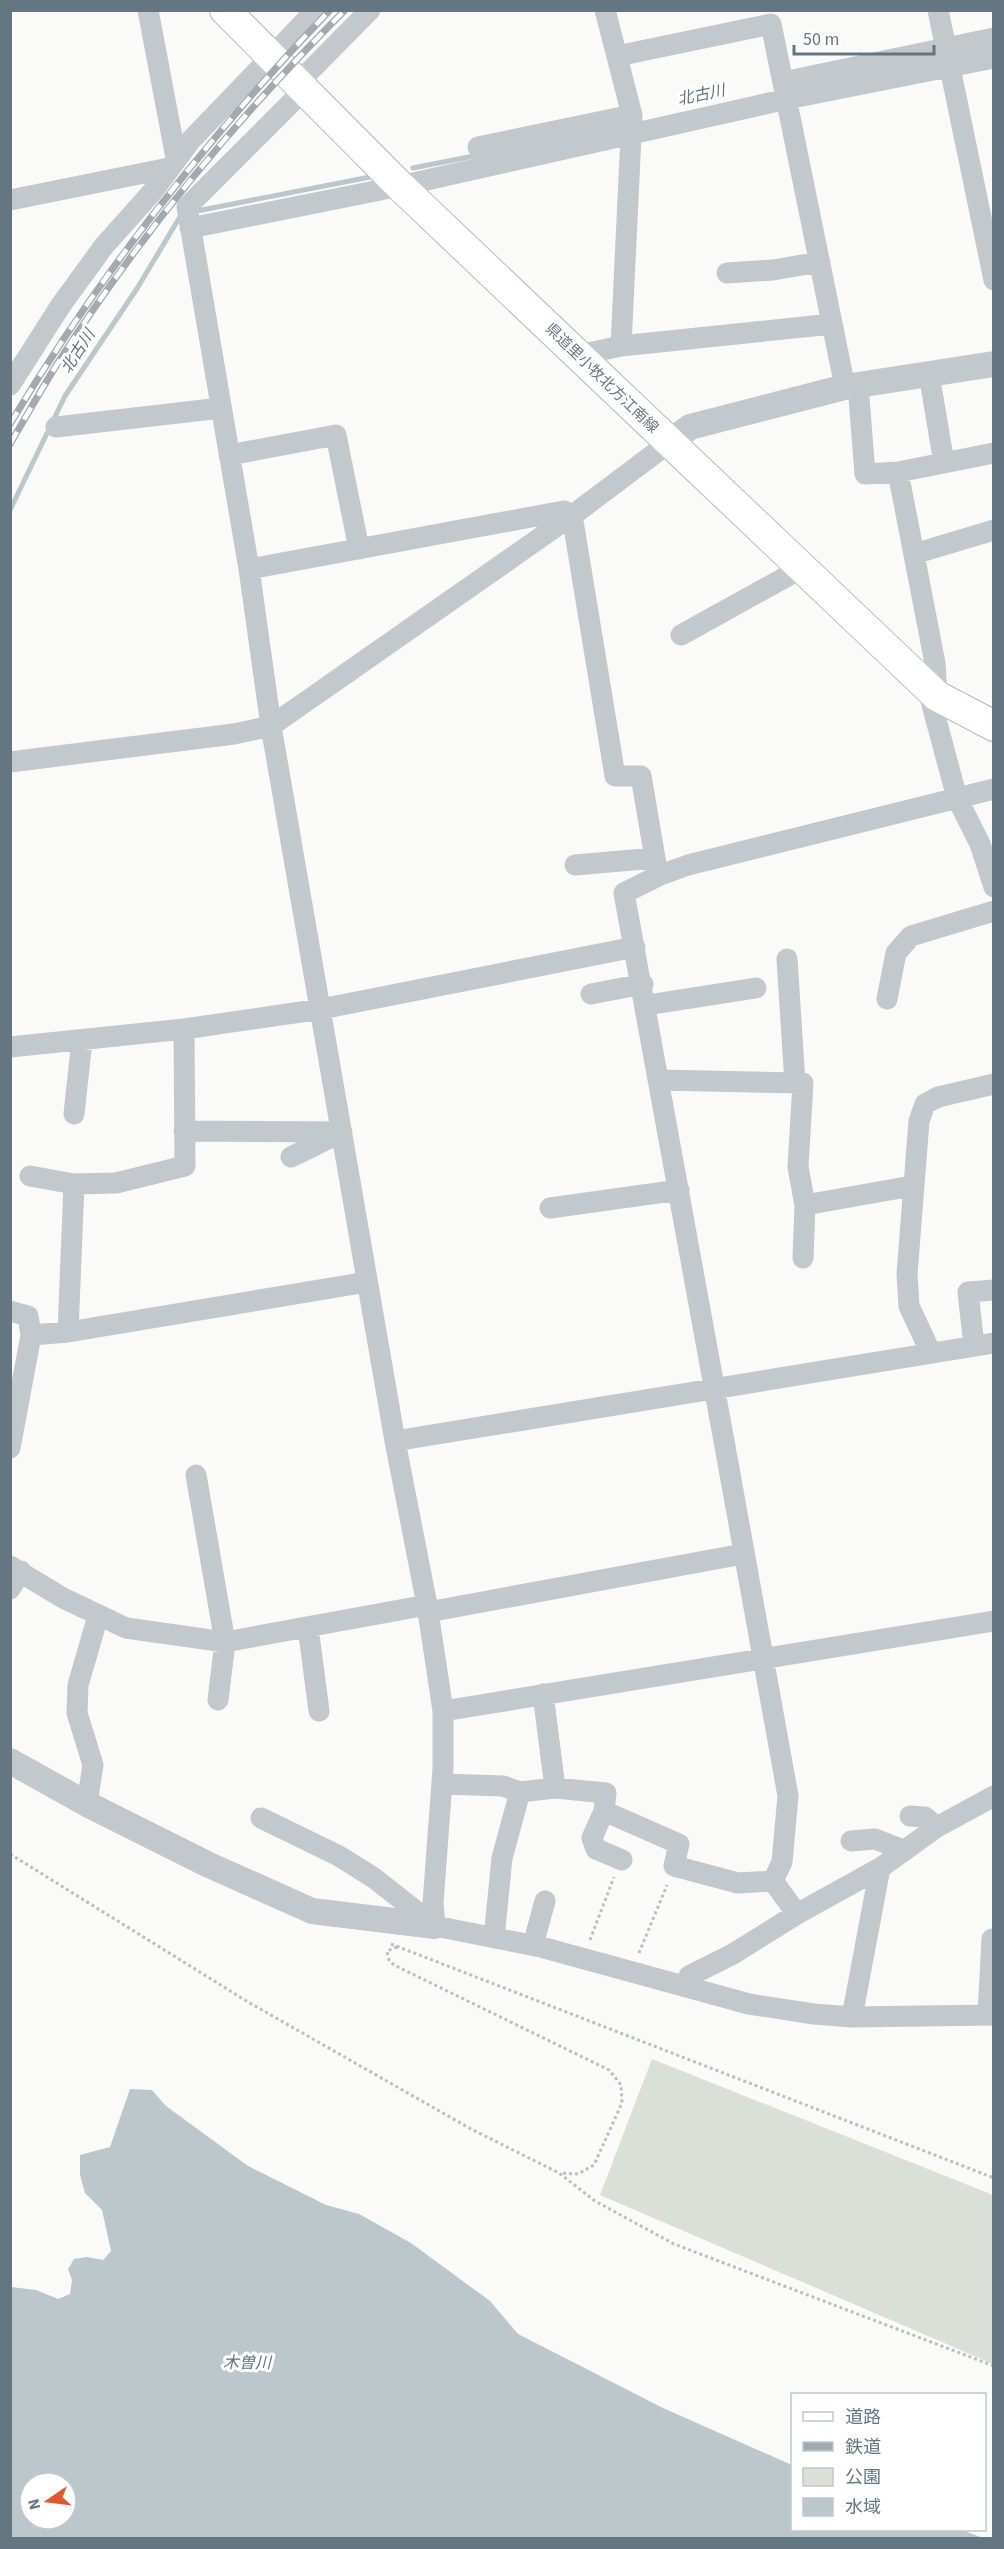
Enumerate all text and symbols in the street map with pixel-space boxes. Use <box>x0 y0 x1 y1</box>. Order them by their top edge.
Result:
scale bar <box>794 18 934 56</box>
text: 50 m <box>803 27 839 52</box>
water label: 北古川 <box>675 79 729 111</box>
street label: 県道里小牧北方江南線 <box>540 319 663 438</box>
water label: 北古川 <box>56 324 101 378</box>
water label: 木曽川 <box>223 2352 273 2374</box>
legend <box>791 2393 986 2531</box>
text: 道路 <box>845 2405 881 2430</box>
text: 鉄道 <box>845 2435 881 2460</box>
text: 公園 <box>845 2465 881 2490</box>
north arrow <box>18 2471 78 2531</box>
text: 水域 <box>845 2495 881 2520</box>
text: N <box>22 2497 46 2512</box>

